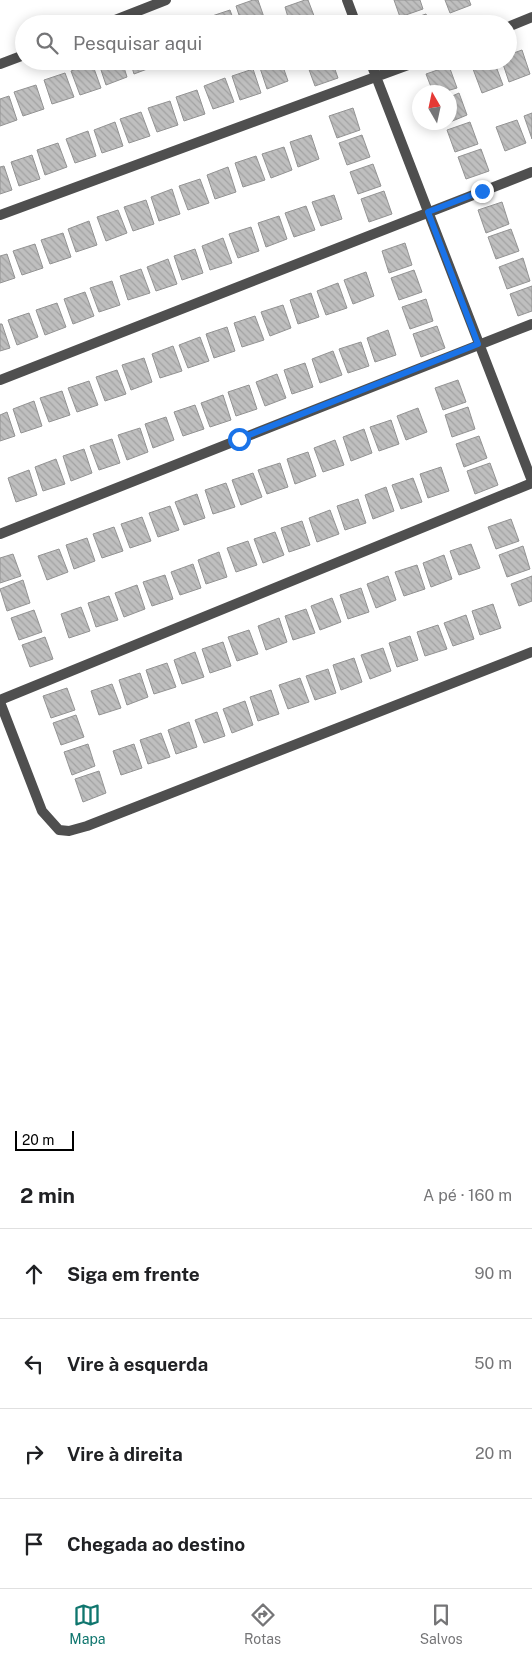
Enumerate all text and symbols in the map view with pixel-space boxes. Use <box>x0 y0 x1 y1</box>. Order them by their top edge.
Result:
search box <box>15 15 517 70</box>
icon: search <box>33 29 61 57</box>
text: Pesquisar aqui <box>73 32 202 54</box>
north arrow <box>412 85 457 130</box>
route end <box>471 180 494 203</box>
route start <box>228 428 251 451</box>
scale bar <box>15 1128 74 1151</box>
text: 20 m <box>22 1132 54 1148</box>
text: 2 min <box>20 1183 75 1208</box>
text: A pé · 160 m <box>423 1186 512 1205</box>
icon: ahead <box>20 1260 48 1288</box>
text: Siga em frente <box>67 1263 200 1285</box>
text: 90 m <box>475 1264 512 1283</box>
icon: left <box>20 1350 48 1378</box>
text: Vire à esquerda <box>67 1353 208 1375</box>
text: 50 m <box>474 1354 512 1373</box>
icon: right <box>20 1440 48 1468</box>
text: Vire à direita <box>67 1443 183 1465</box>
text: 20 m <box>475 1444 512 1463</box>
icon: arrive <box>20 1530 48 1558</box>
text: Chegada ao destino <box>67 1533 245 1555</box>
tab: Mapa <box>69 1601 105 1647</box>
tab: Rotas <box>244 1601 281 1647</box>
tab: Salvos <box>420 1601 463 1647</box>

